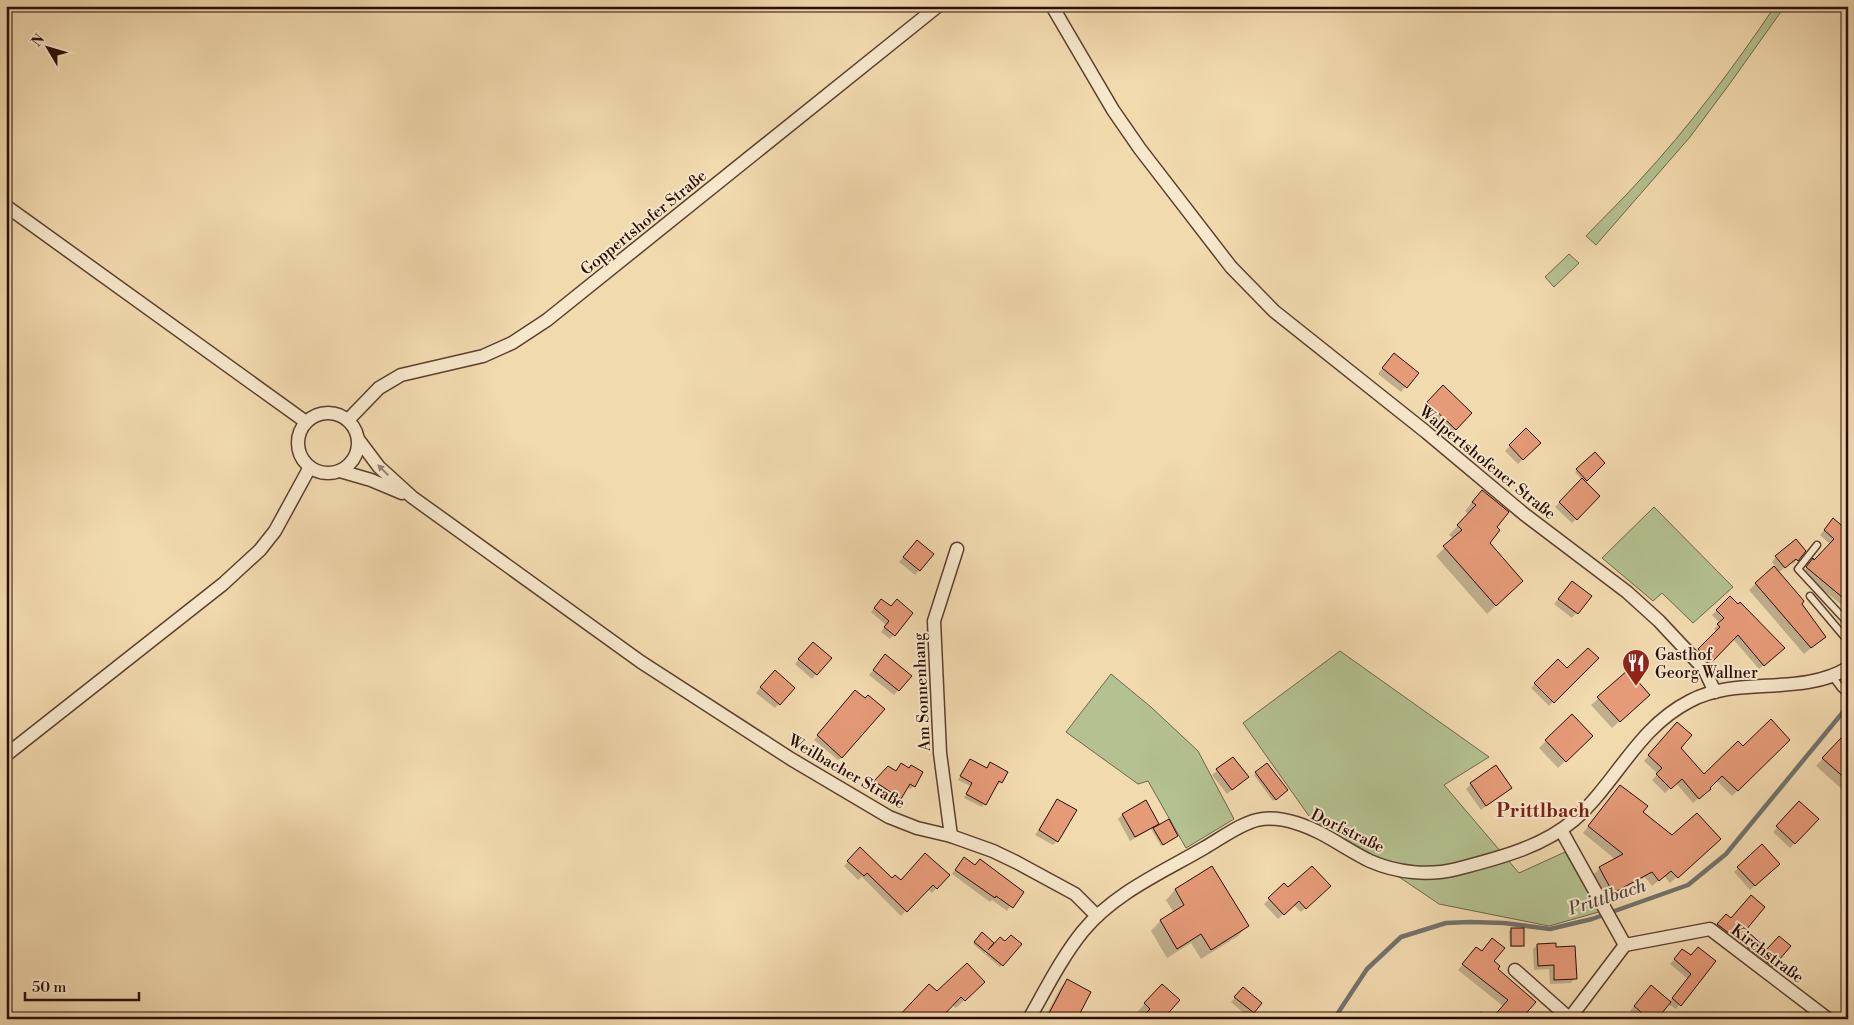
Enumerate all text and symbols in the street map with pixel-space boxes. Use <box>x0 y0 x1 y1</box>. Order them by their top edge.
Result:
north arrow <box>22 22 72 72</box>
text: N <box>28 31 49 51</box>
street label: Goppertshofer Straße <box>577 166 711 280</box>
street label: Walpertshofener Straße <box>1414 401 1560 524</box>
one-way arrow <box>377 464 389 476</box>
street label: Am Sonnenhang <box>909 631 935 753</box>
place label: Gasthof Georg Wallner <box>1655 645 1758 683</box>
restaurant icon: Gasthof Georg Wallner <box>1621 648 1651 687</box>
street label: Weilbacher Straße <box>784 730 908 813</box>
district label: Prittlbach <box>1496 799 1590 823</box>
street label: Dorfstraße <box>1307 804 1388 857</box>
water label: Prittlbach <box>1565 874 1650 921</box>
street label: Kirchstraße <box>1727 920 1808 988</box>
scale bar <box>25 970 139 1002</box>
text: 50 m <box>32 978 66 997</box>

